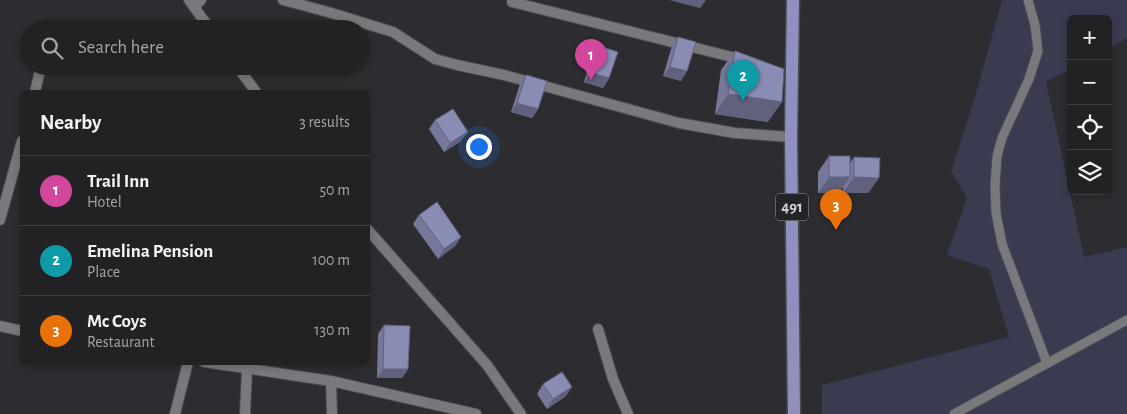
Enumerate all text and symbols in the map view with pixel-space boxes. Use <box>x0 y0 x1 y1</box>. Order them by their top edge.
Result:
map controls <box>1067 15 1112 195</box>
button: + <box>1067 15 1112 60</box>
search box <box>20 20 370 75</box>
icon: search <box>38 34 66 62</box>
text: Search here <box>78 38 164 57</box>
pin: 1 <box>575 39 607 80</box>
pin: 2 <box>727 60 759 101</box>
button: − <box>1067 60 1112 105</box>
button: locate <box>1067 105 1112 150</box>
text: Nearby <box>40 112 101 133</box>
text: 3 results <box>299 114 350 130</box>
your location <box>466 134 492 160</box>
button: layers <box>1067 150 1112 195</box>
text: Trail Inn <box>87 172 149 191</box>
text: 1 <box>53 182 59 198</box>
text: 50 m <box>319 182 350 198</box>
pin: 3 <box>820 189 852 230</box>
road number: 491 <box>776 193 808 220</box>
text: Hotel <box>87 194 122 210</box>
text: Emelina Pension <box>87 242 213 261</box>
text: 2 <box>52 252 60 268</box>
text: 100 m <box>312 252 350 268</box>
text: Place <box>87 264 120 280</box>
text: Mc Coys <box>87 312 147 331</box>
text: 3 <box>53 322 59 338</box>
text: 130 m <box>314 322 350 338</box>
text: Restaurant <box>87 334 155 350</box>

